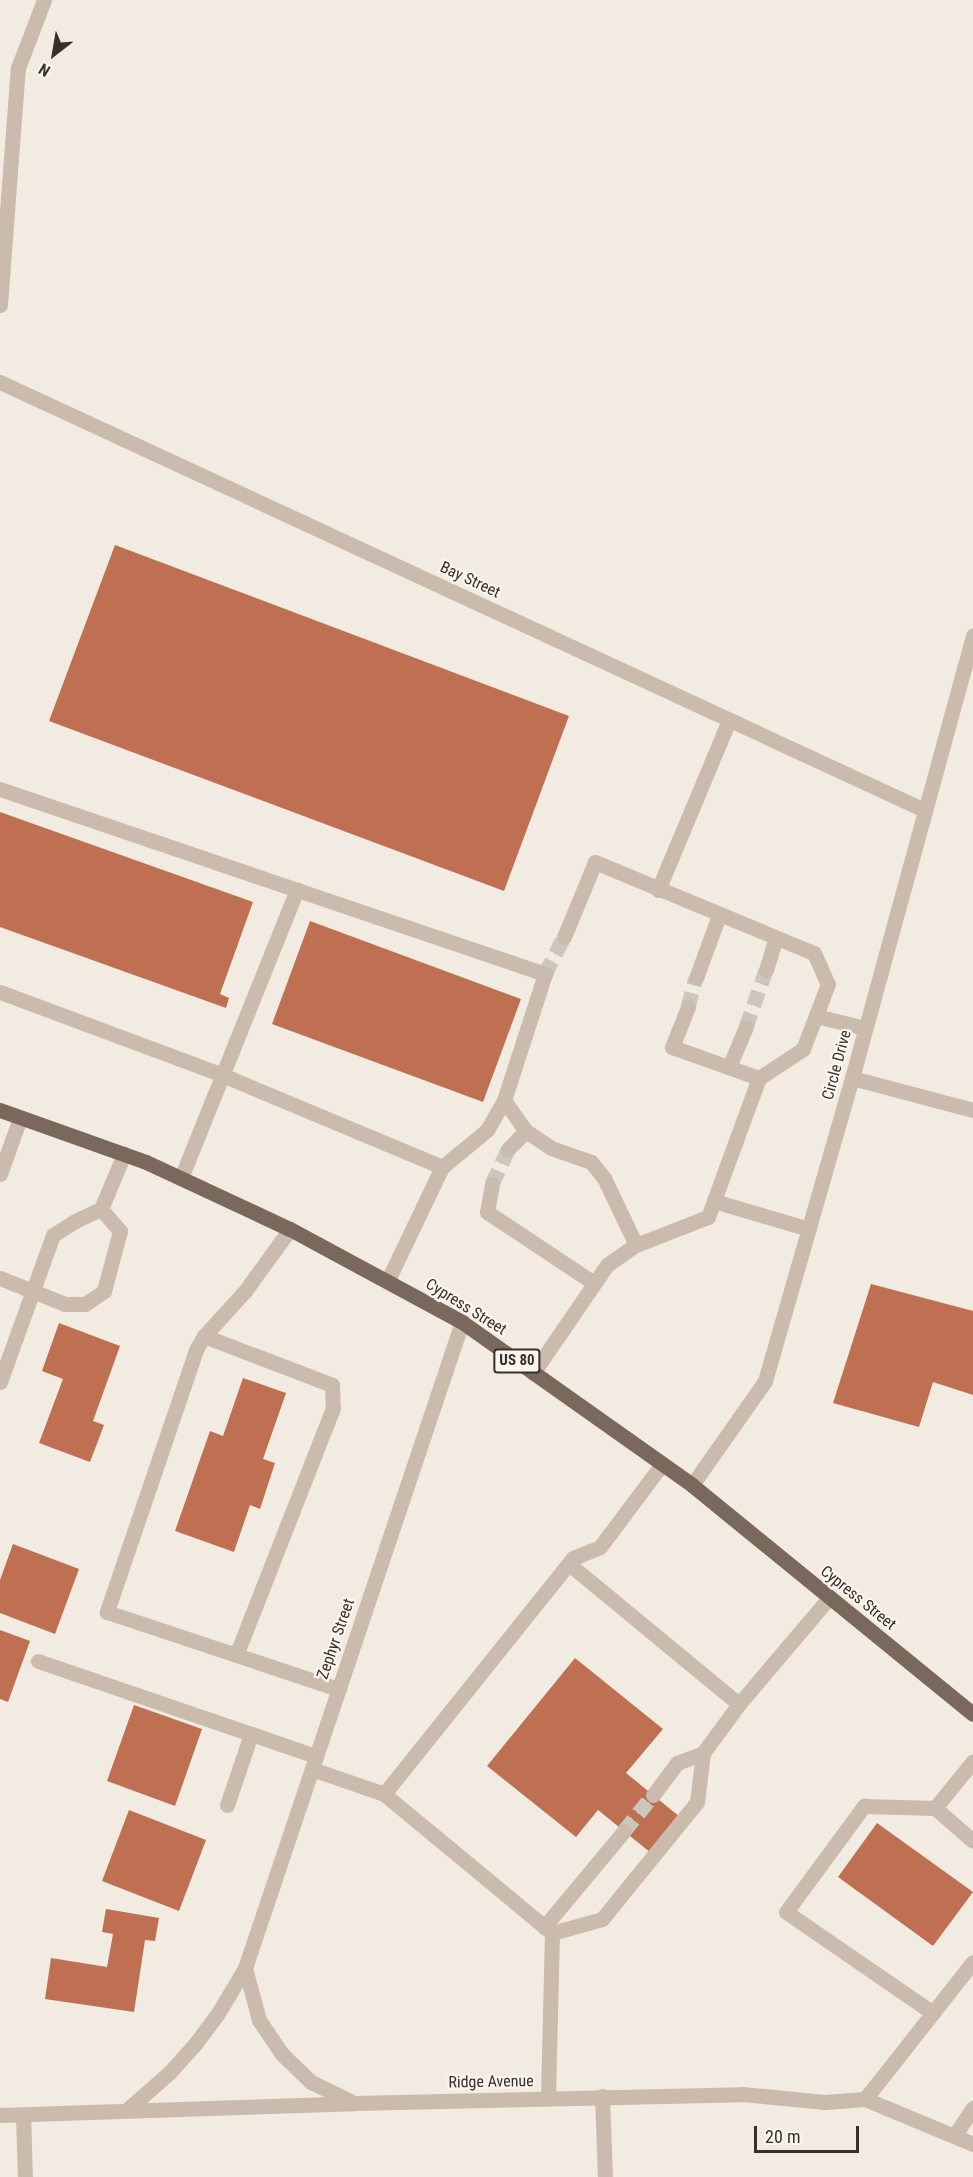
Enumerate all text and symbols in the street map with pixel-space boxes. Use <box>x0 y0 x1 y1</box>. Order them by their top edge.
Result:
north arrow <box>24 24 84 84</box>
text: N <box>35 59 54 81</box>
street label: Bay Street <box>437 558 503 602</box>
street label: Circle Drive <box>818 1028 856 1102</box>
street label: Cypress Street <box>422 1275 510 1339</box>
road number: US 80 <box>493 1349 541 1373</box>
street label: Cypress Street <box>816 1562 900 1634</box>
street label: Zephyr Street <box>313 1596 359 1682</box>
street label: Ridge Avenue <box>448 2072 534 2092</box>
scale bar <box>757 2114 862 2152</box>
text: 20 m <box>765 2126 800 2147</box>

